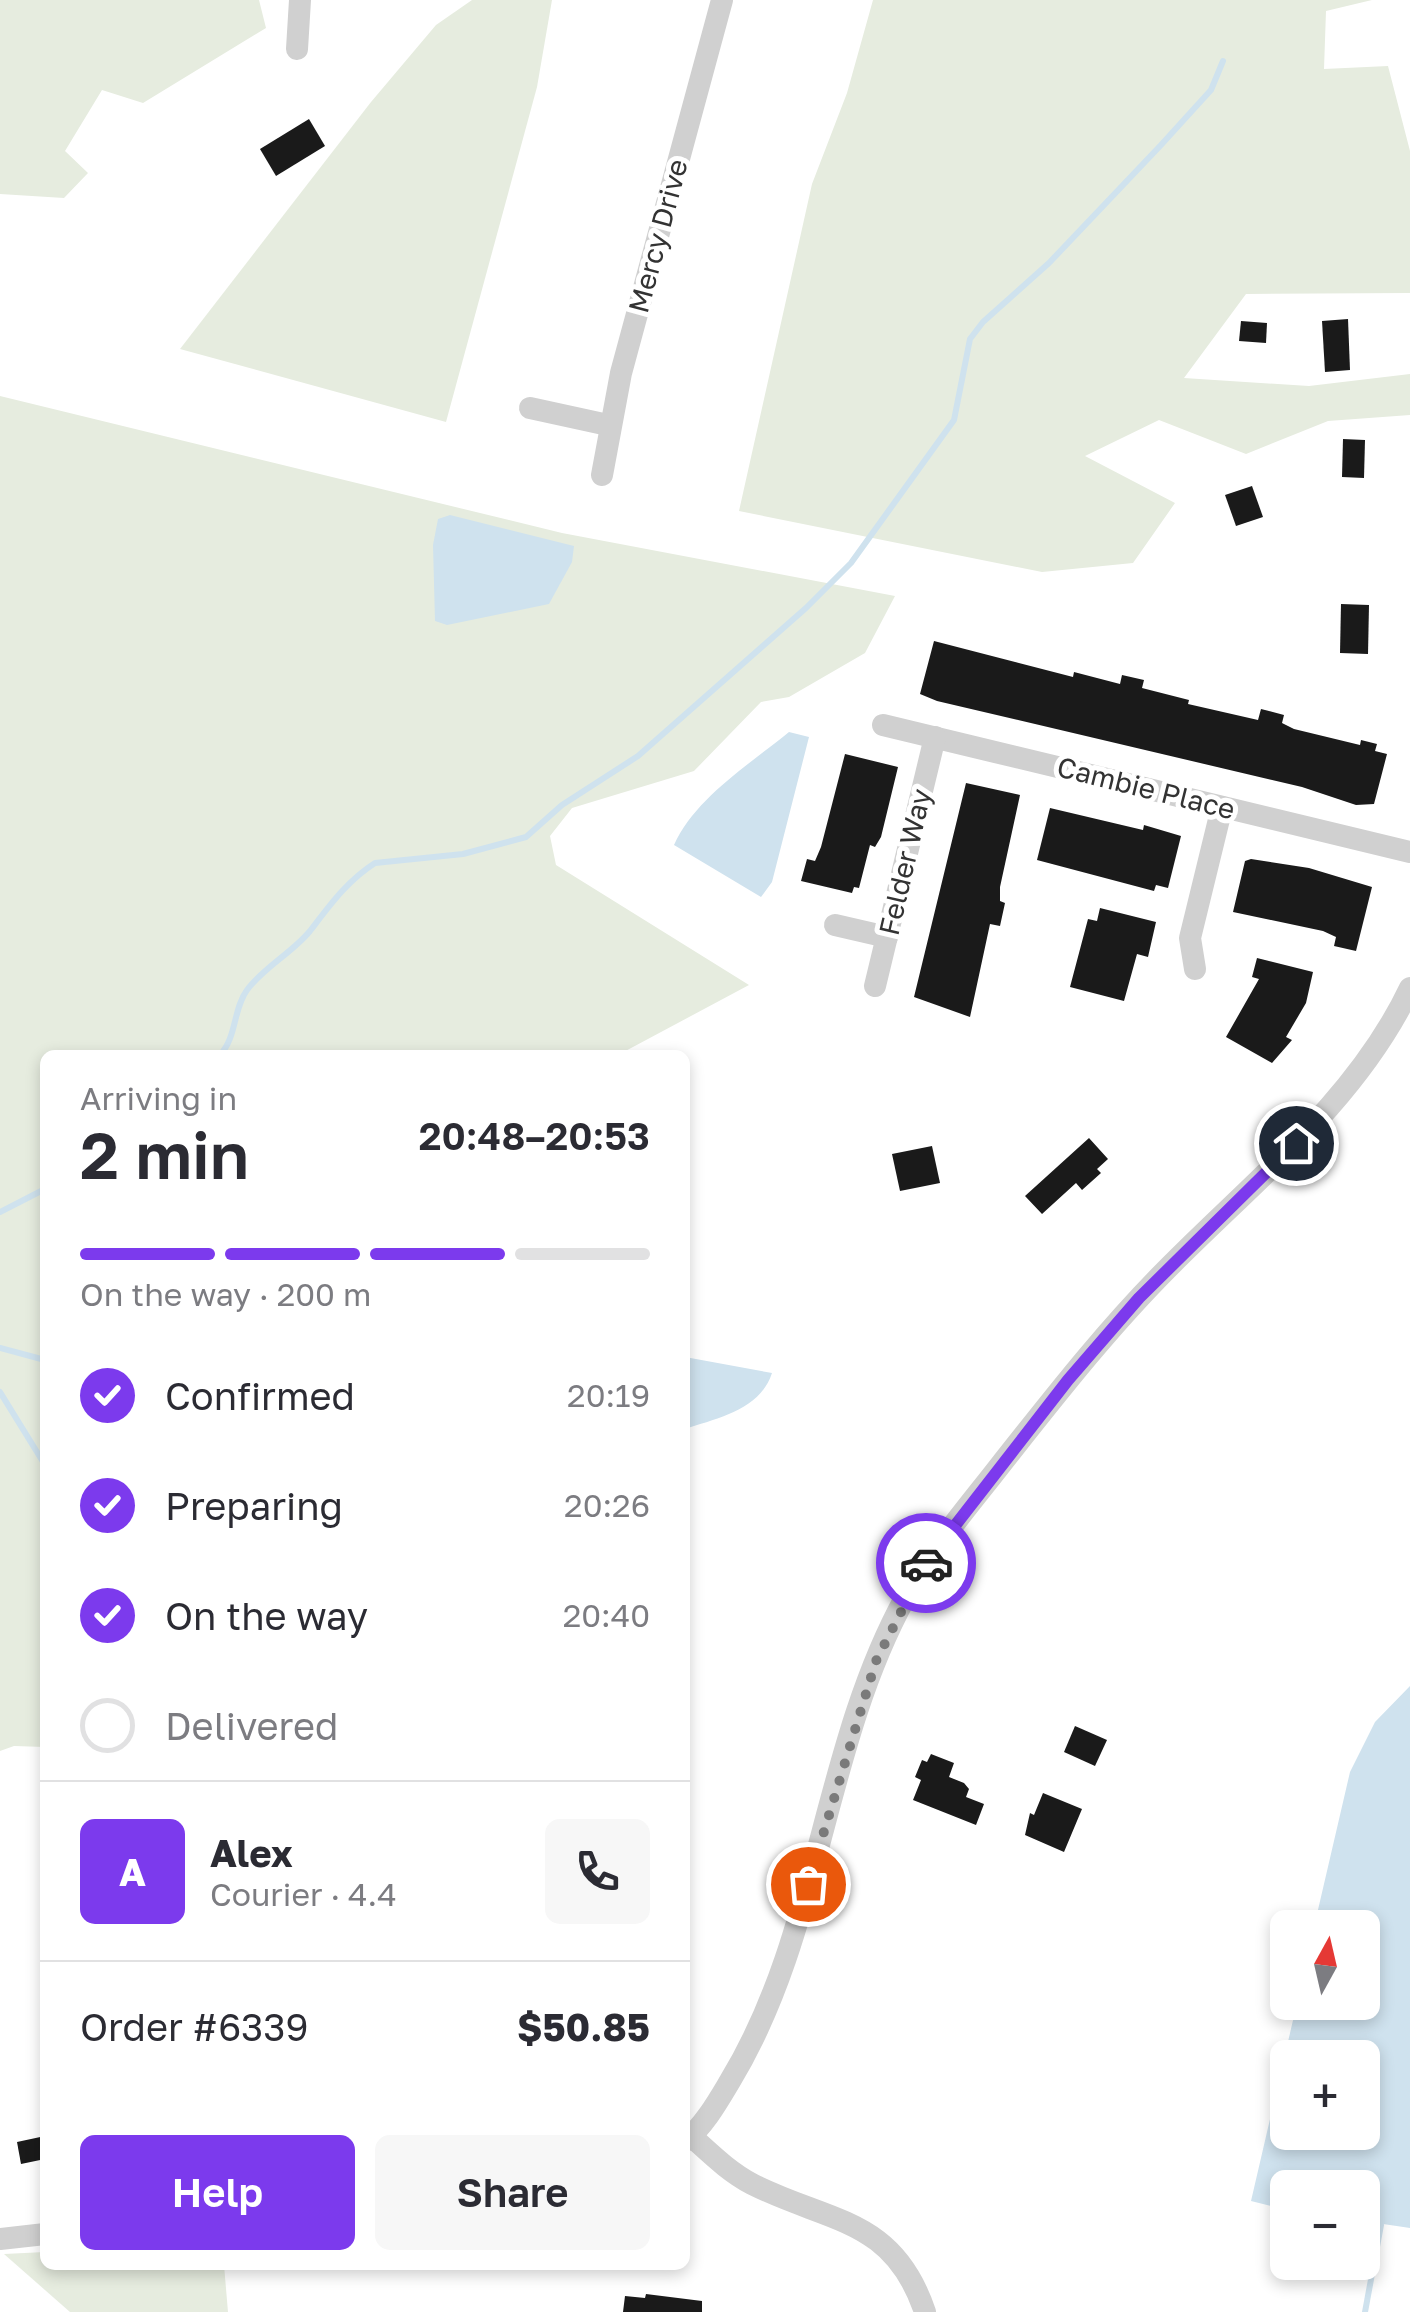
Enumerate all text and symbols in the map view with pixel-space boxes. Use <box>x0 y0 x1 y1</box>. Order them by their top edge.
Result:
street label: Mercy Drive <box>621 155 694 316</box>
street label: Cambie Place <box>1054 749 1239 826</box>
street label: Felder Way <box>872 785 937 938</box>
text: Arriving in <box>80 1079 237 1117</box>
pin <box>1254 1101 1339 1186</box>
text: 20:48–20:53 <box>419 1113 650 1158</box>
text: 2 min <box>80 1115 249 1193</box>
icon: home <box>1269 1116 1324 1171</box>
text: On the way · 200 m <box>80 1275 371 1313</box>
icon: check <box>80 1368 135 1423</box>
text: Confirmed <box>165 1373 355 1418</box>
text: 20:19 <box>567 1376 650 1414</box>
icon: check <box>80 1478 135 1533</box>
text: Preparing <box>165 1483 343 1528</box>
text: 20:26 <box>564 1486 650 1524</box>
courier <box>876 1513 976 1613</box>
icon: car <box>899 1536 954 1591</box>
icon: check <box>80 1588 135 1643</box>
text: On the way <box>165 1593 368 1638</box>
text: 20:40 <box>563 1596 650 1634</box>
text: Delivered <box>165 1703 338 1748</box>
button: phone <box>545 1819 650 1924</box>
text: Alex <box>210 1830 293 1875</box>
pin <box>766 1842 851 1927</box>
text: A <box>119 1849 146 1894</box>
icon: bag <box>781 1857 836 1912</box>
text: Courier · 4.4 <box>210 1875 397 1913</box>
north arrow <box>1270 1910 1380 2020</box>
map controls <box>1270 1910 1380 2280</box>
text: Order #6339 <box>80 2004 309 2049</box>
text: $50.85 <box>517 2004 650 2049</box>
button: + <box>1270 2040 1380 2150</box>
button: Help <box>80 2135 355 2250</box>
button: Share <box>375 2135 650 2250</box>
button: − <box>1270 2170 1380 2280</box>

